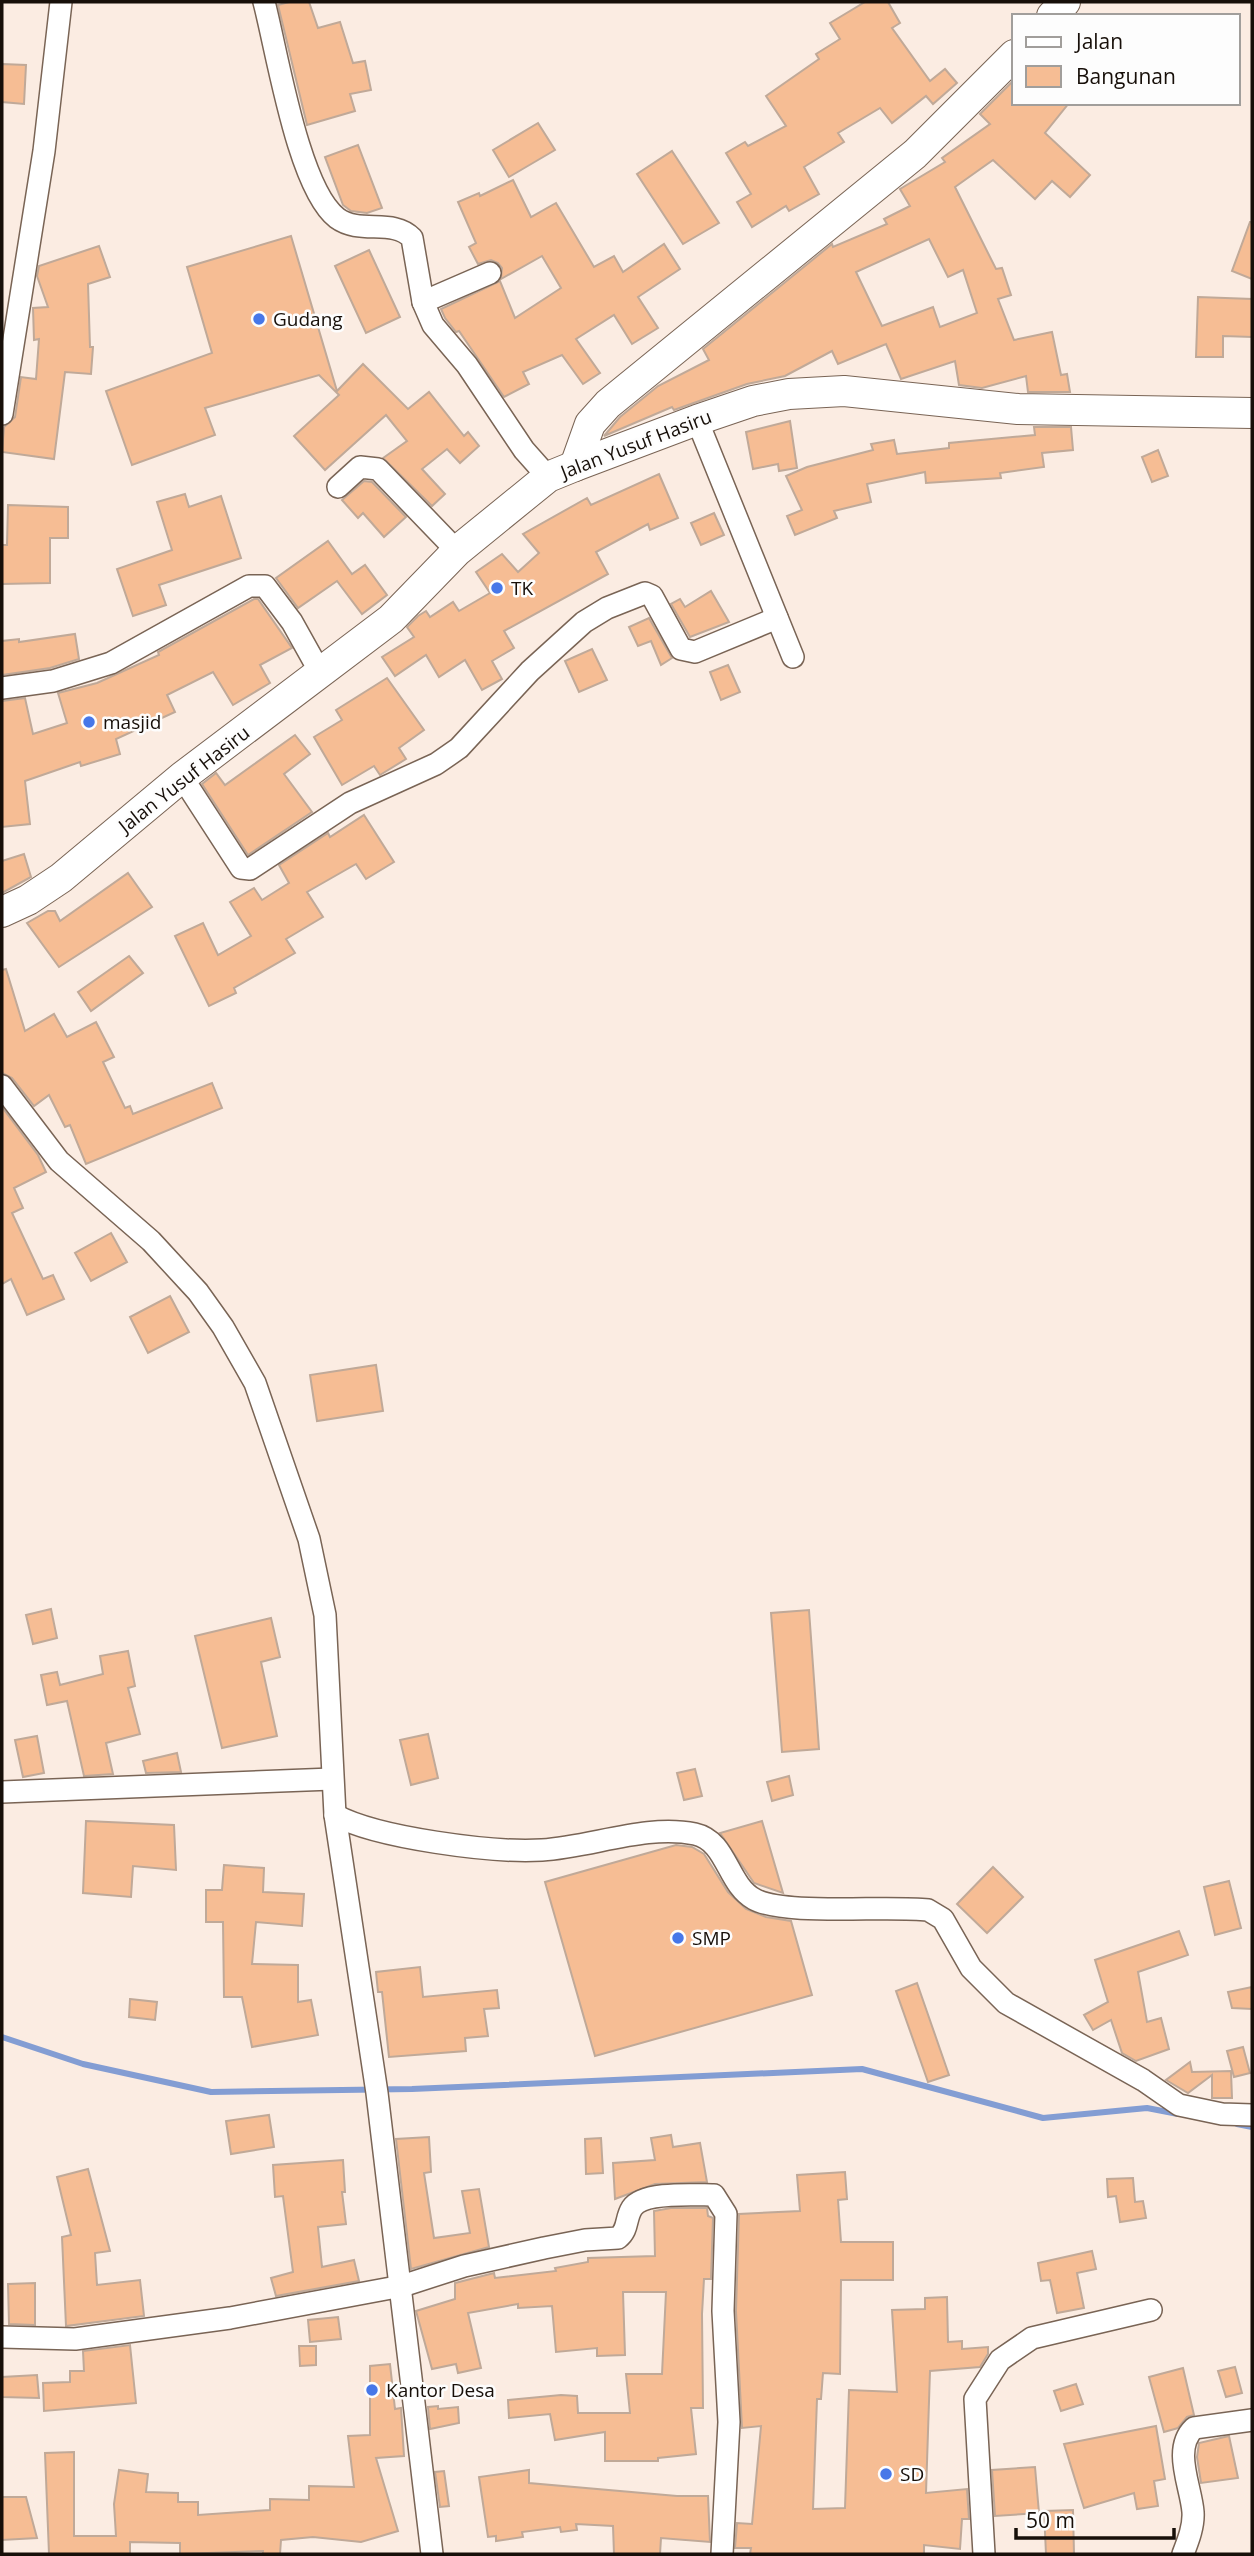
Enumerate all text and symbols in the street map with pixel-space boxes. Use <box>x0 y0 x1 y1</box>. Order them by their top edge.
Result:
legend <box>1012 14 1240 105</box>
text: Jalan <box>1074 27 1123 55</box>
text: Bangunan <box>1076 62 1176 90</box>
place label: Gudang <box>273 306 343 332</box>
marker: Gudang <box>251 311 267 327</box>
street label: Jalan Yusuf Hasiru <box>555 403 715 485</box>
place label: TK <box>511 575 533 601</box>
marker: TK <box>489 580 505 596</box>
place label: masjid <box>103 709 161 735</box>
marker: masjid <box>81 714 97 730</box>
street label: Jalan Yusuf Hasiru <box>111 720 255 840</box>
place label: SMP <box>692 1925 731 1951</box>
marker: SMP <box>670 1930 686 1946</box>
place label: Kantor Desa <box>386 2377 495 2403</box>
marker: Kantor Desa <box>364 2382 380 2398</box>
place label: SD <box>900 2461 924 2487</box>
marker: SD <box>878 2466 894 2482</box>
scale bar <box>1016 2496 1174 2540</box>
text: 50 m <box>1026 2506 1075 2534</box>

